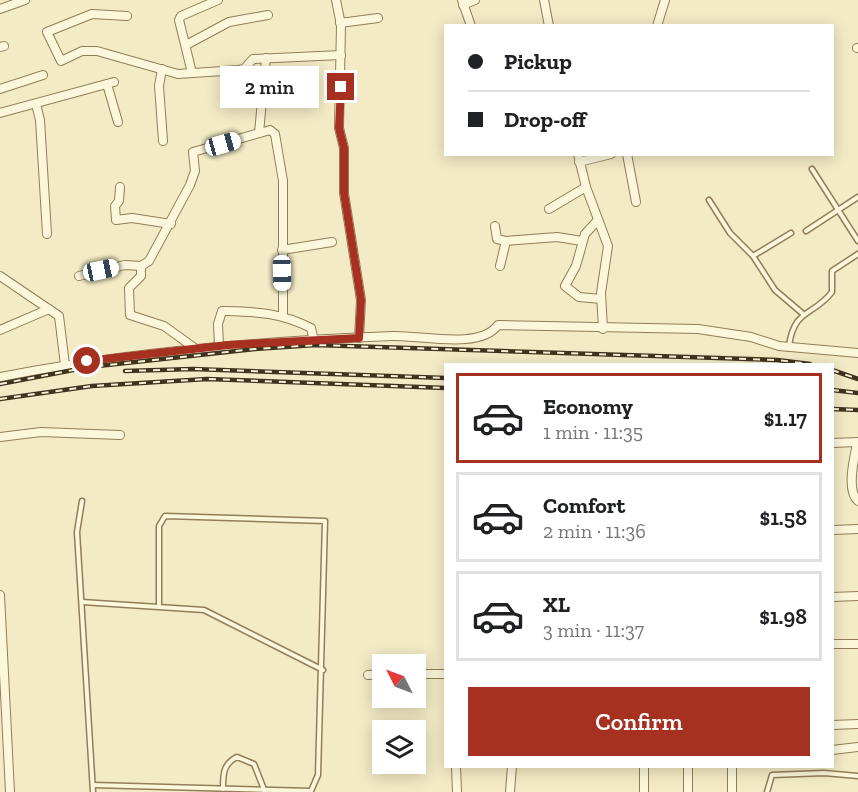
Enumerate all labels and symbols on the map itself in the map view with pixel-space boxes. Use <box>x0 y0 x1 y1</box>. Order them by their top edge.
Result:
callout: 2 min <box>221 66 320 108</box>
route end <box>327 73 354 100</box>
car <box>203 130 243 158</box>
car <box>273 255 291 291</box>
car <box>82 257 120 283</box>
route start <box>73 347 100 374</box>
north arrow <box>372 654 426 708</box>

